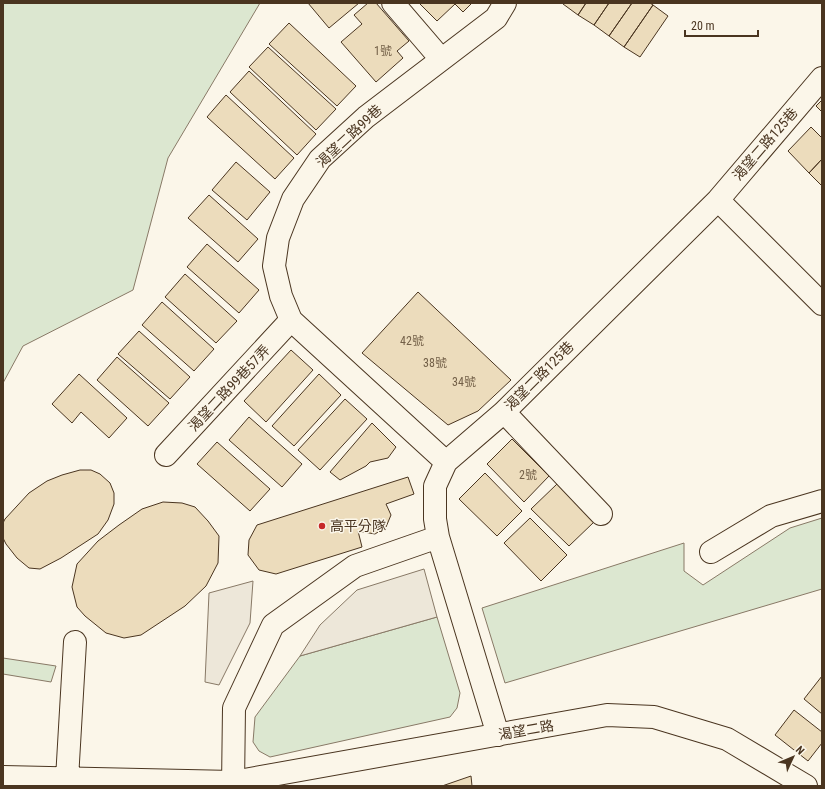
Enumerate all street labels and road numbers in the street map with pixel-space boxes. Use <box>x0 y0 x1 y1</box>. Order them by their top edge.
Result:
street label: 渴望二路99巷 <box>313 102 385 170</box>
street label: 渴望二路125巷 <box>729 105 801 183</box>
street label: 渴望二路125巷 <box>501 338 577 414</box>
street label: 渴望二路99巷57弄 <box>185 342 273 434</box>
street label: 渴望二路 <box>497 717 555 743</box>

